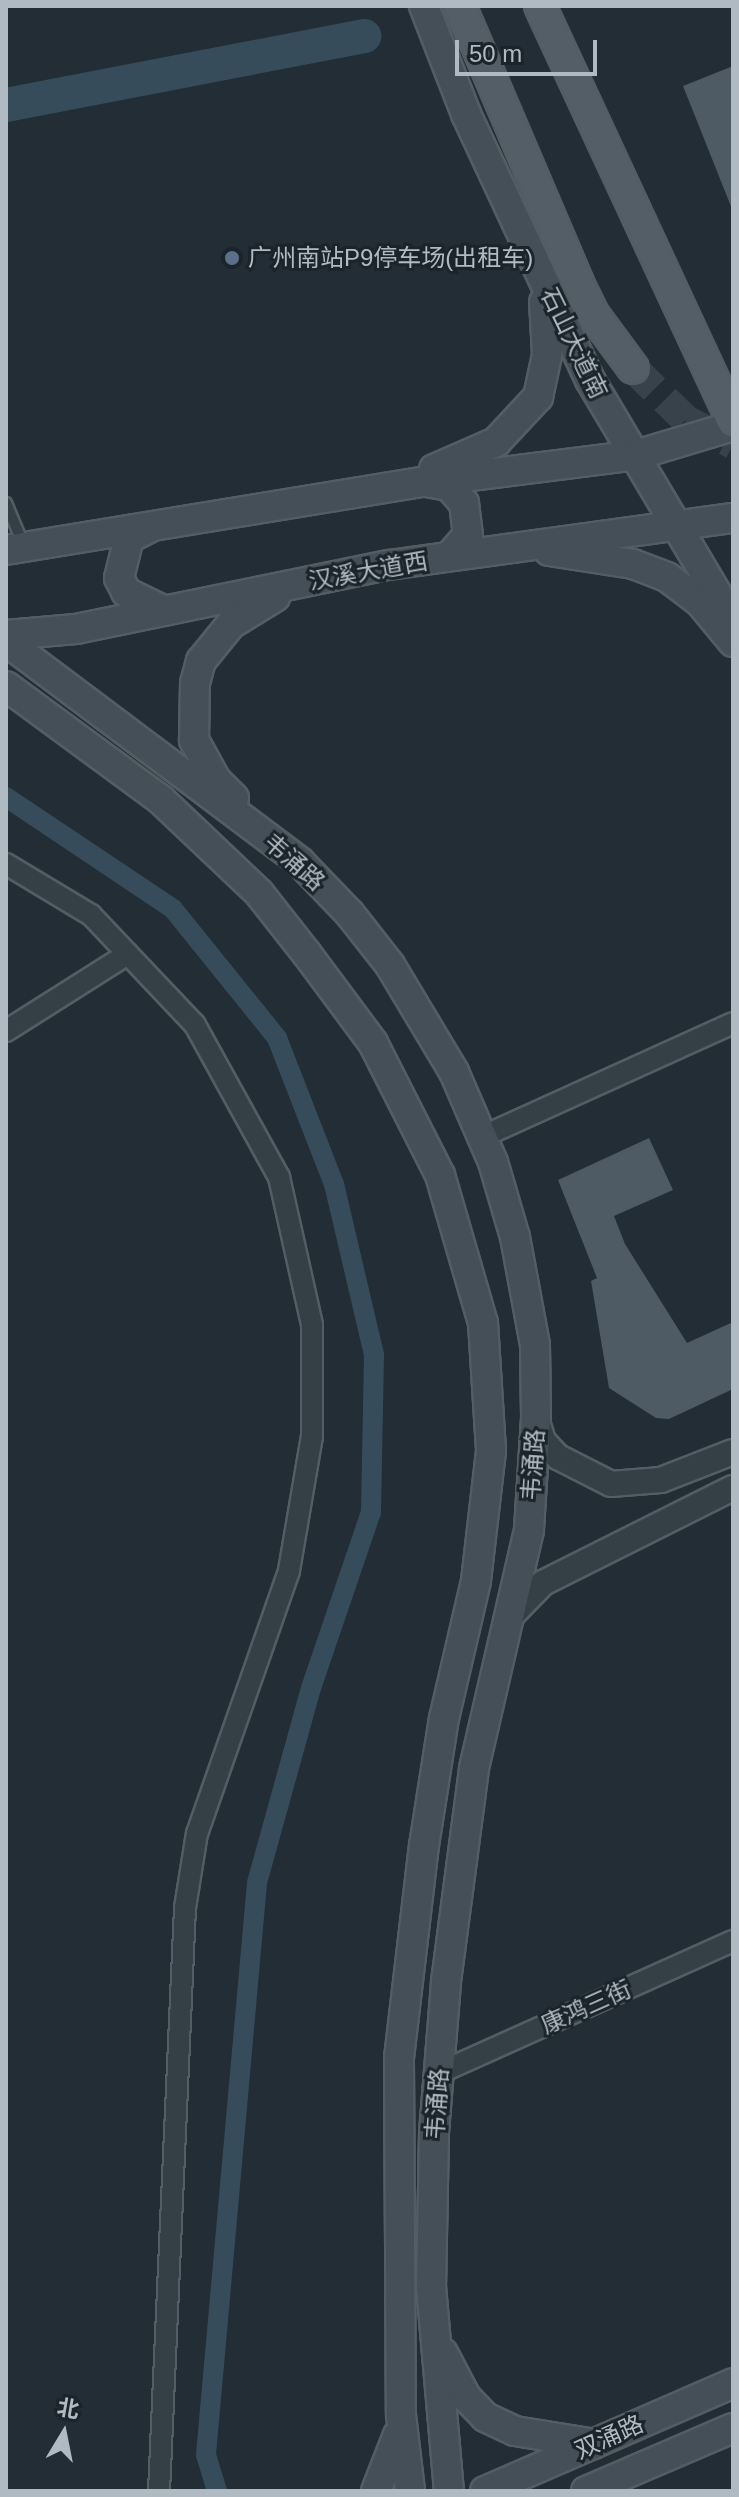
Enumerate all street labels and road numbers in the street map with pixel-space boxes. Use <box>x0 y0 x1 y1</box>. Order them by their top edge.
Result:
street label: 石山大道南 <box>535 283 613 403</box>
street label: 汉溪大道西 <box>306 546 430 596</box>
street label: 韦涌路 <box>257 828 331 896</box>
street label: 韦涌路 <box>516 1428 550 1502</box>
street label: 康鸿三街 <box>536 1974 636 2040</box>
street label: 韦涌路 <box>420 2067 454 2141</box>
street label: 双涌路 <box>570 2409 648 2465</box>

